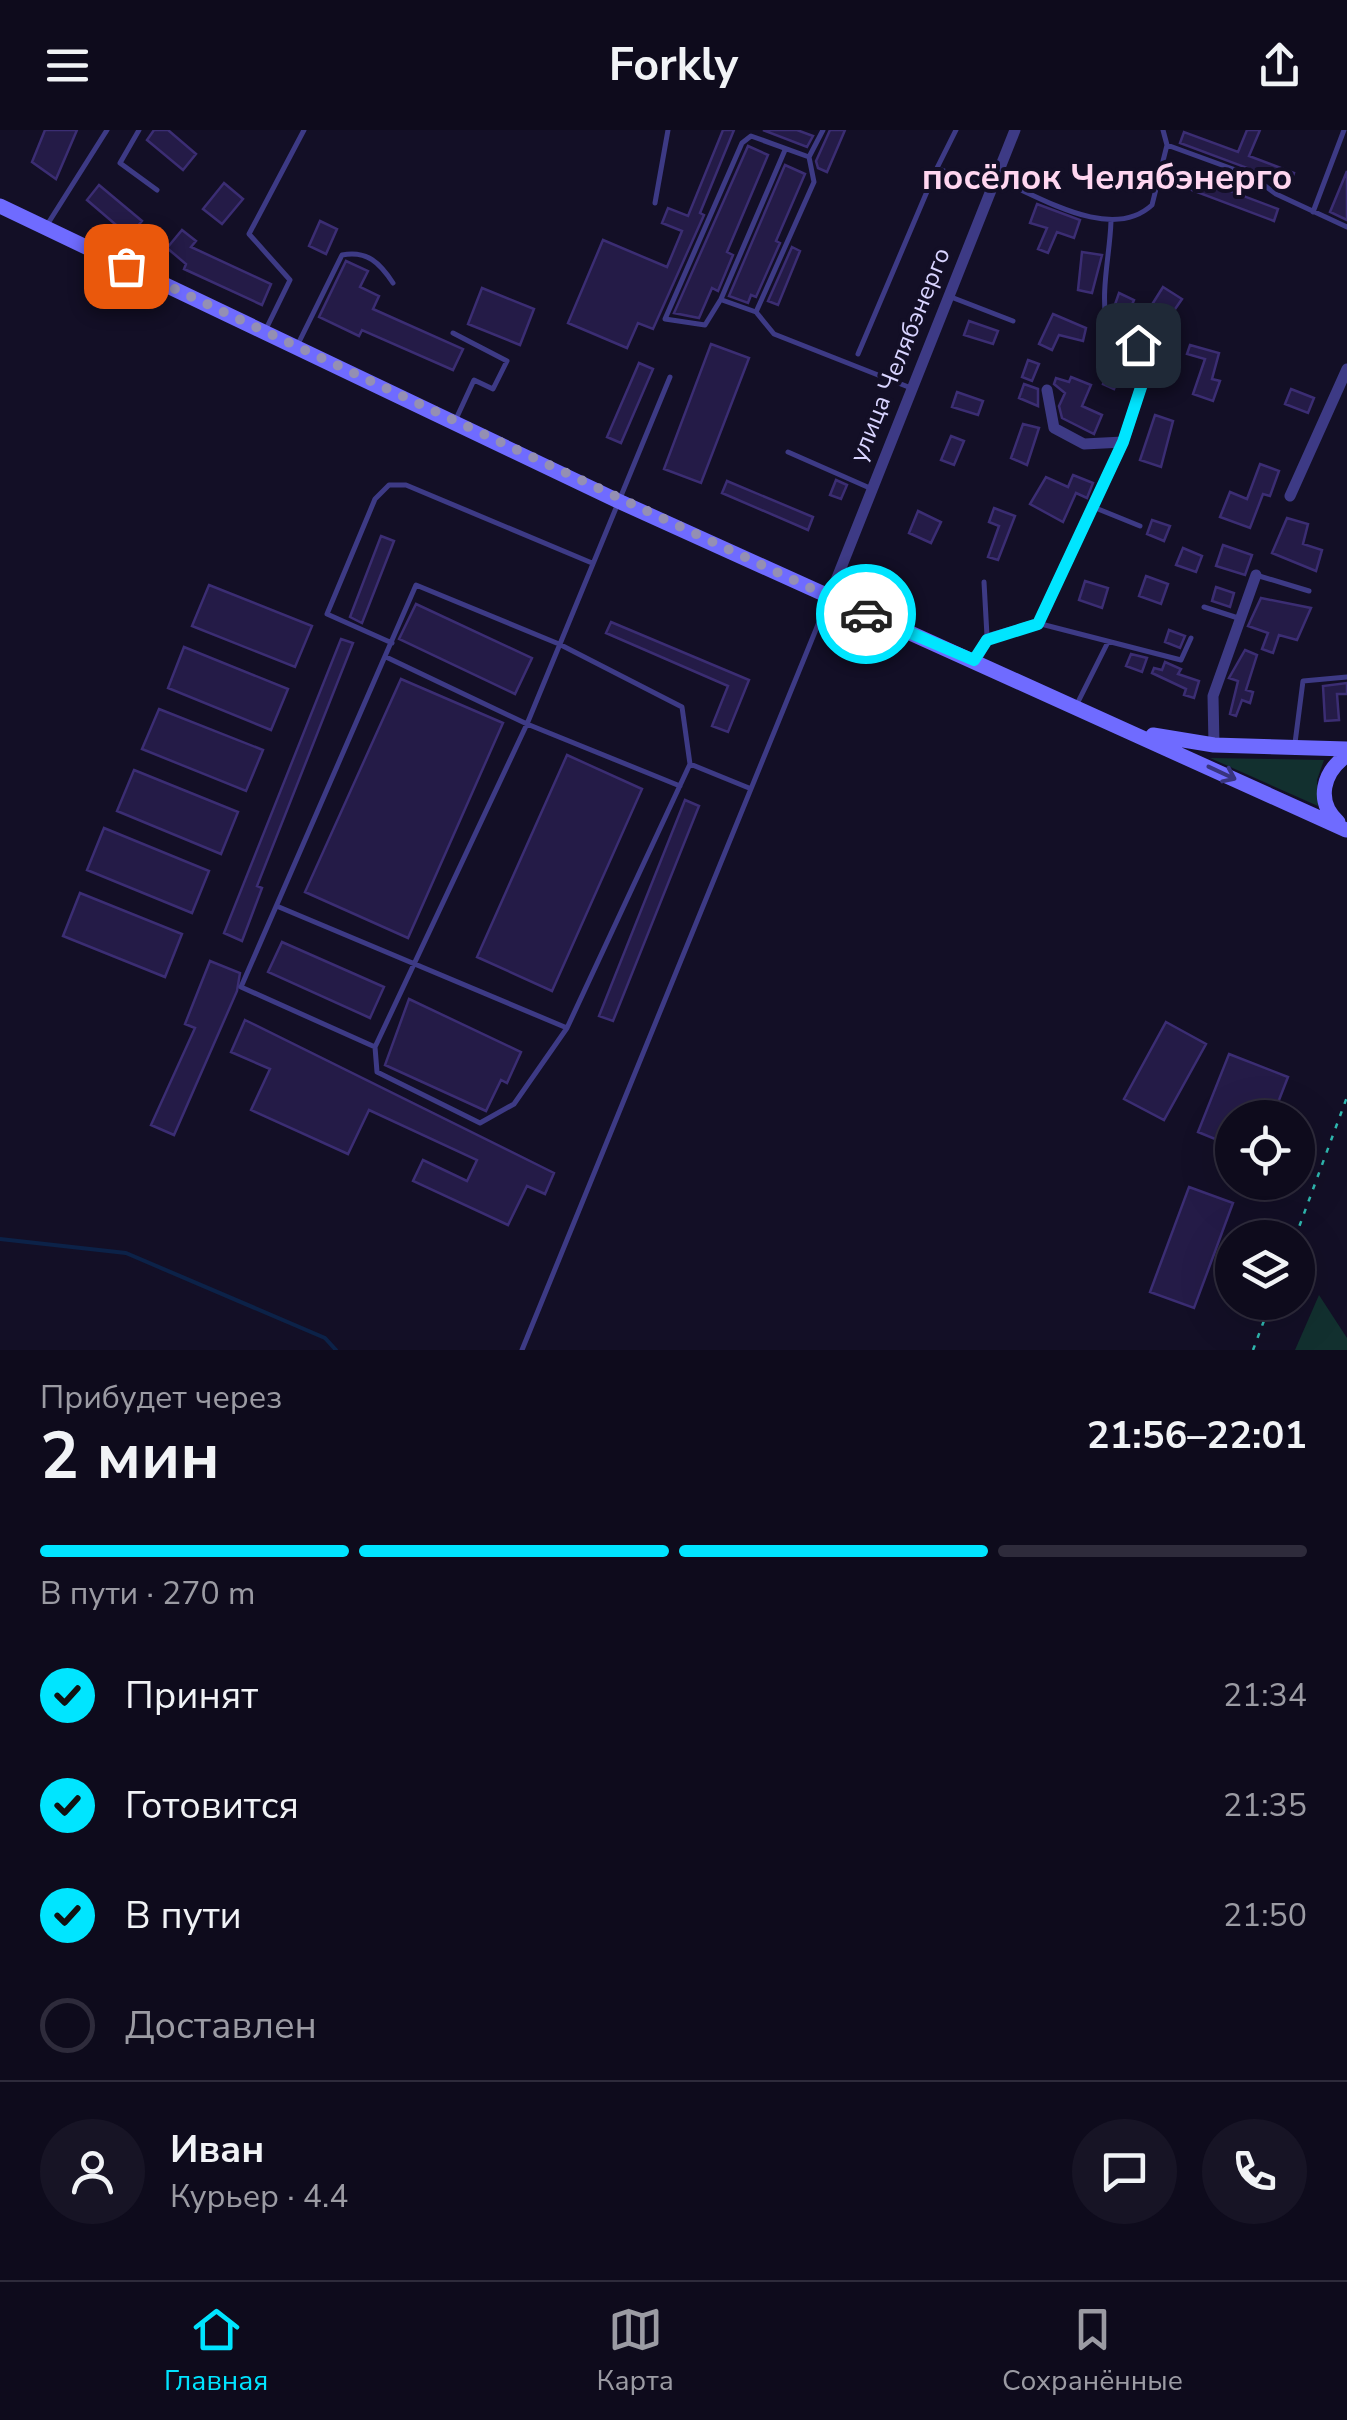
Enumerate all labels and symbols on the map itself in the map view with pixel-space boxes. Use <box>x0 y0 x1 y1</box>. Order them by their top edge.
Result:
district label: посёлок Челябэнерго <box>922 154 1292 201</box>
pin <box>84 224 169 309</box>
street label: улица Челябэнерго <box>841 243 959 467</box>
pin <box>1096 303 1181 388</box>
courier <box>816 564 916 664</box>
one-way arrow <box>1207 764 1237 783</box>

